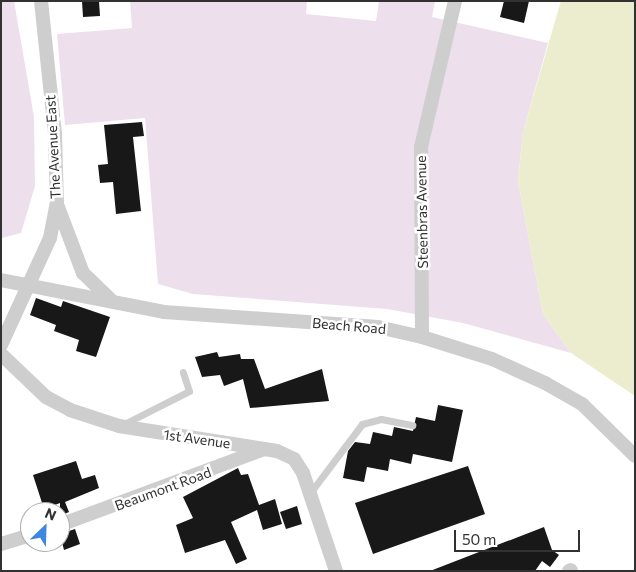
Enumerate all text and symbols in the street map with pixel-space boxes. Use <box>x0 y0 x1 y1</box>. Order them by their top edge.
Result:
street label: The Avenue East <box>42 95 64 199</box>
street label: Steenbras Avenue <box>413 155 431 269</box>
street label: Beach Road <box>311 314 387 338</box>
street label: 1st Avenue <box>162 426 232 452</box>
street label: Beaumont Road <box>113 464 213 514</box>
north arrow <box>20 502 70 552</box>
text: N <box>43 504 59 524</box>
scale bar <box>456 520 582 552</box>
text: 50 m <box>462 530 496 548</box>

